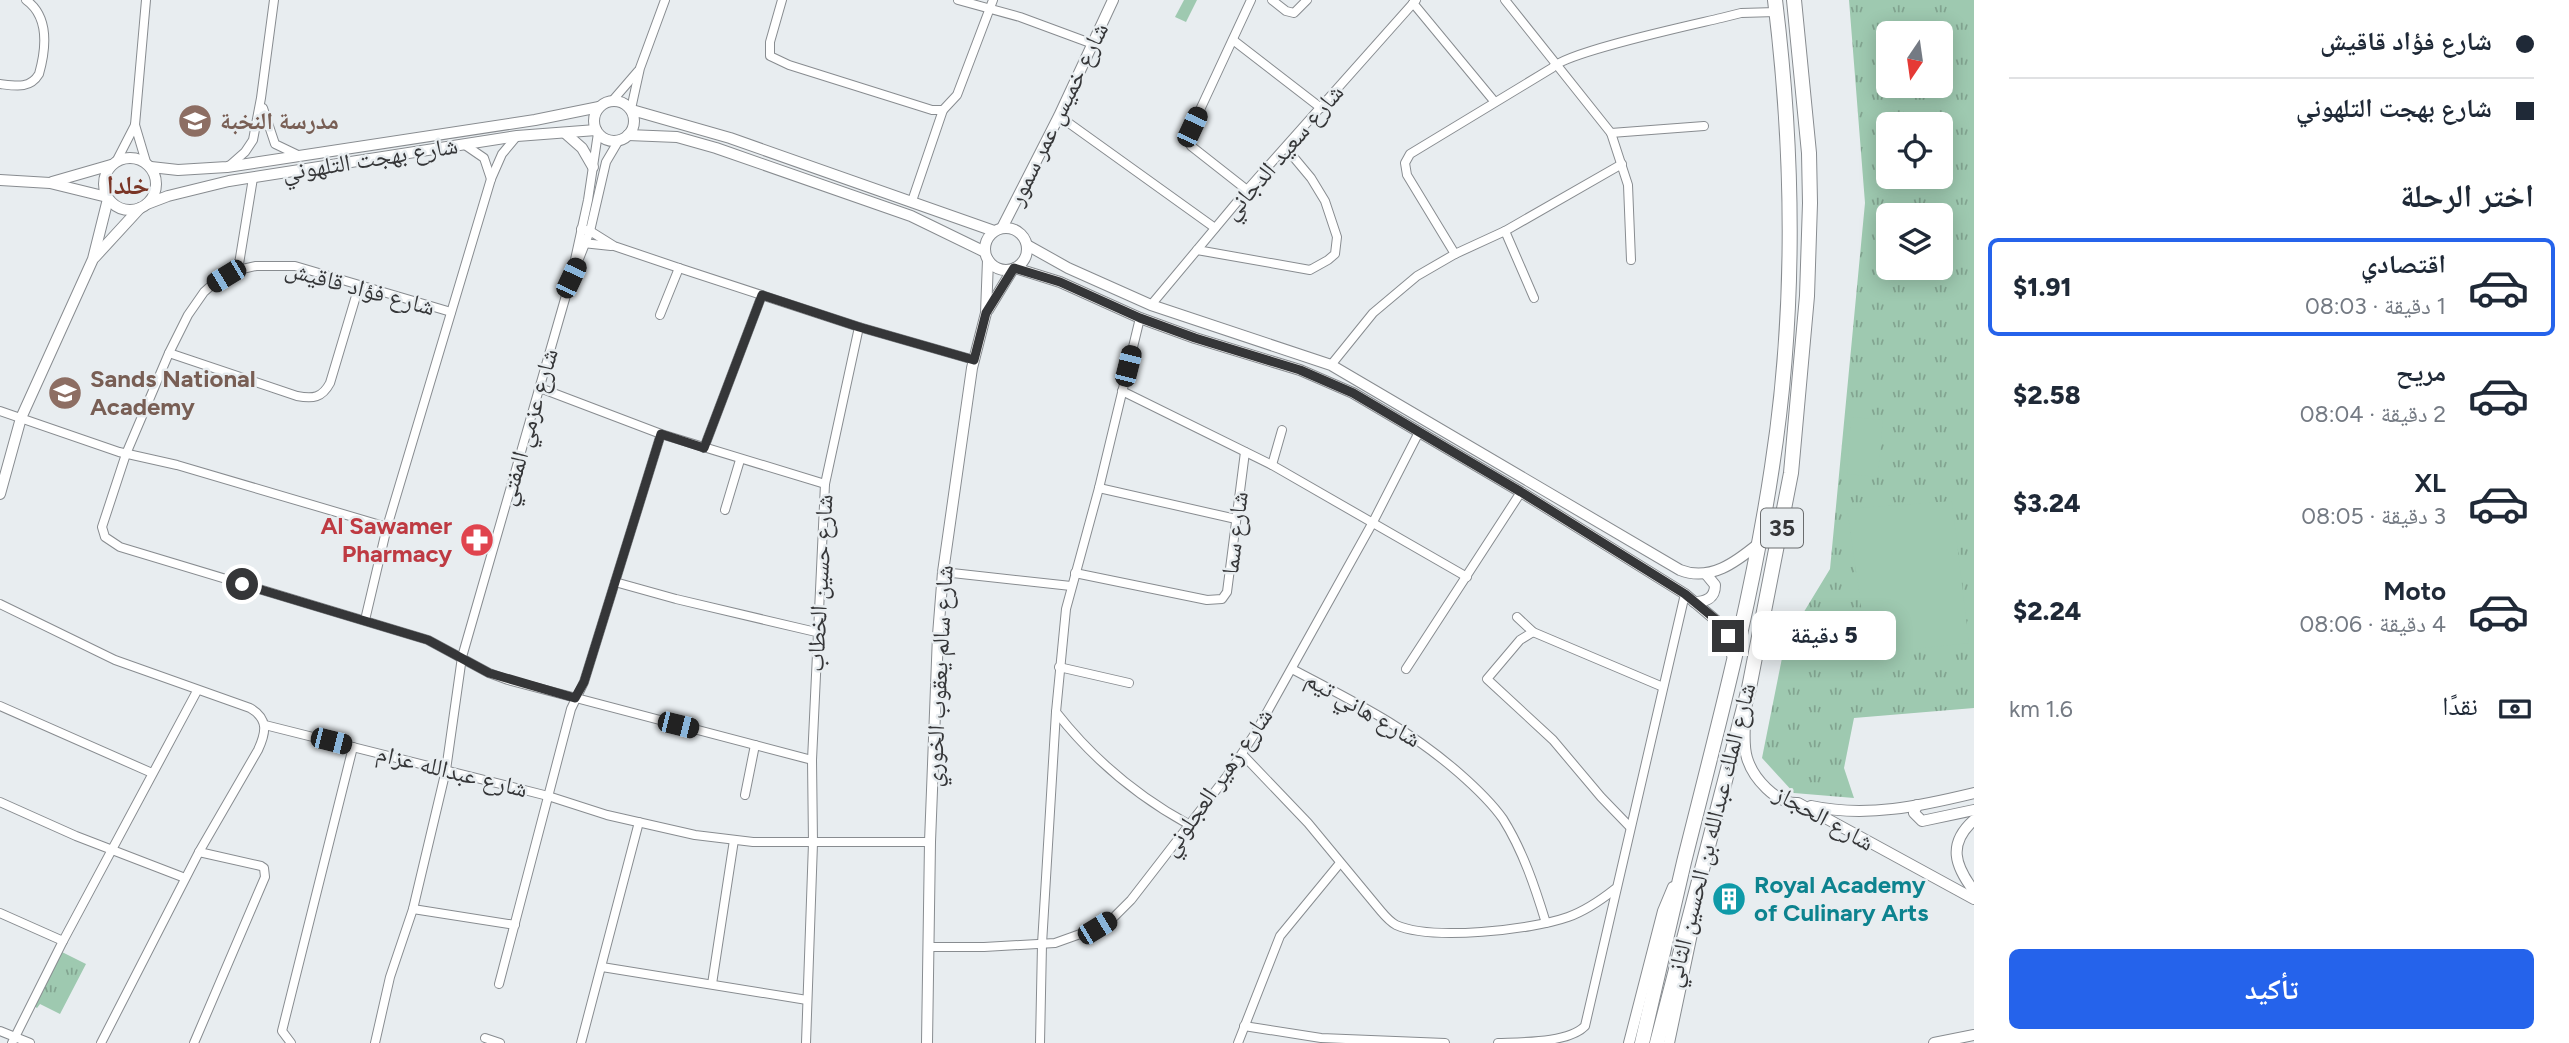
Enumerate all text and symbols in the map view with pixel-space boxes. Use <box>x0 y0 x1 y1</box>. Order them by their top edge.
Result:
street label: شارع خميس عمر سمور <box>1000 18 1115 211</box>
north arrow <box>1876 21 1953 98</box>
map controls <box>1876 21 1953 280</box>
text: شارع فؤاد قاقيش <box>2320 25 2492 57</box>
street label: شارع سعيد الدجاني <box>1216 78 1353 229</box>
text: شارع بهجت التلهوني <box>2296 92 2492 124</box>
school or university icon: مدرسة النخبة <box>176 102 214 140</box>
car <box>1174 104 1211 150</box>
place label: مدرسة النخبة <box>220 106 339 135</box>
button: locate <box>1876 112 1953 189</box>
street label: شارع بهجت التلهوني <box>280 130 461 192</box>
district label: خلدا <box>106 169 150 201</box>
text: اختر الرحلة <box>2400 177 2534 215</box>
button: layers <box>1876 203 1953 280</box>
text: اقتصادي <box>2361 248 2446 280</box>
street label: شارع فؤاد قاقيش <box>282 254 438 322</box>
car <box>553 255 590 301</box>
car <box>203 256 250 296</box>
icon: car <box>2467 256 2530 319</box>
text: $1.91 <box>2013 271 2072 303</box>
text: 1 دقيقة · 08:03 <box>2305 292 2446 320</box>
car <box>1113 343 1144 389</box>
street label: شارع عزمي المفتي <box>491 345 569 510</box>
text: مريح <box>2396 356 2446 388</box>
place label: Sands National Academy <box>90 364 256 421</box>
icon: car <box>2467 364 2530 427</box>
school or university icon: Sands National Academy <box>46 374 84 412</box>
text: $2.58 <box>2013 379 2081 411</box>
text: 2 دقيقة · 08:04 <box>2300 400 2446 428</box>
text: XL <box>2414 467 2446 499</box>
icon: car <box>2467 472 2530 535</box>
text: $3.24 <box>2013 487 2081 519</box>
street label: شارع سما <box>1215 490 1255 576</box>
street label: شارع حسين الخطاب <box>800 493 840 673</box>
text: 3 دقيقة · 08:05 <box>2301 502 2446 530</box>
road number: 35 <box>1761 508 1803 548</box>
place label: Al Sawamer Pharmacy <box>320 511 452 568</box>
pharmacy icon: Al Sawamer Pharmacy <box>458 521 496 559</box>
street label: شارع سالم يعقوب الخوري <box>918 564 964 788</box>
route start <box>226 568 258 600</box>
text: Moto <box>2383 575 2446 607</box>
icon: car <box>2467 580 2530 643</box>
text: $2.24 <box>2013 595 2081 627</box>
text: 4 دقيقة · 08:06 <box>2300 610 2446 638</box>
callout: 5 دقيقة <box>1752 612 1896 660</box>
route end <box>1712 620 1744 652</box>
text: 5 دقيقة <box>1790 621 1858 649</box>
street label: شارع هاني تيم <box>1298 664 1426 758</box>
street label: شارع الملك عبدالله بن الحسين الثاني <box>1658 680 1766 991</box>
text: نقدًا <box>2442 690 2478 722</box>
icon: cash <box>2496 690 2534 728</box>
text: 1.6 km <box>2009 695 2073 723</box>
street label: شارع زهير العجلوني <box>1155 702 1283 864</box>
car <box>656 710 701 740</box>
car <box>309 726 354 756</box>
street label: شارع عبدالله عزام <box>373 738 531 805</box>
street label: شارع الحجاز <box>1768 778 1879 858</box>
place label: Royal Academy of Culinary Arts <box>1754 870 1928 927</box>
building icon: Royal Academy of Culinary Arts <box>1710 880 1748 918</box>
car <box>1074 908 1121 948</box>
button: تأكيد <box>2009 949 2534 1029</box>

